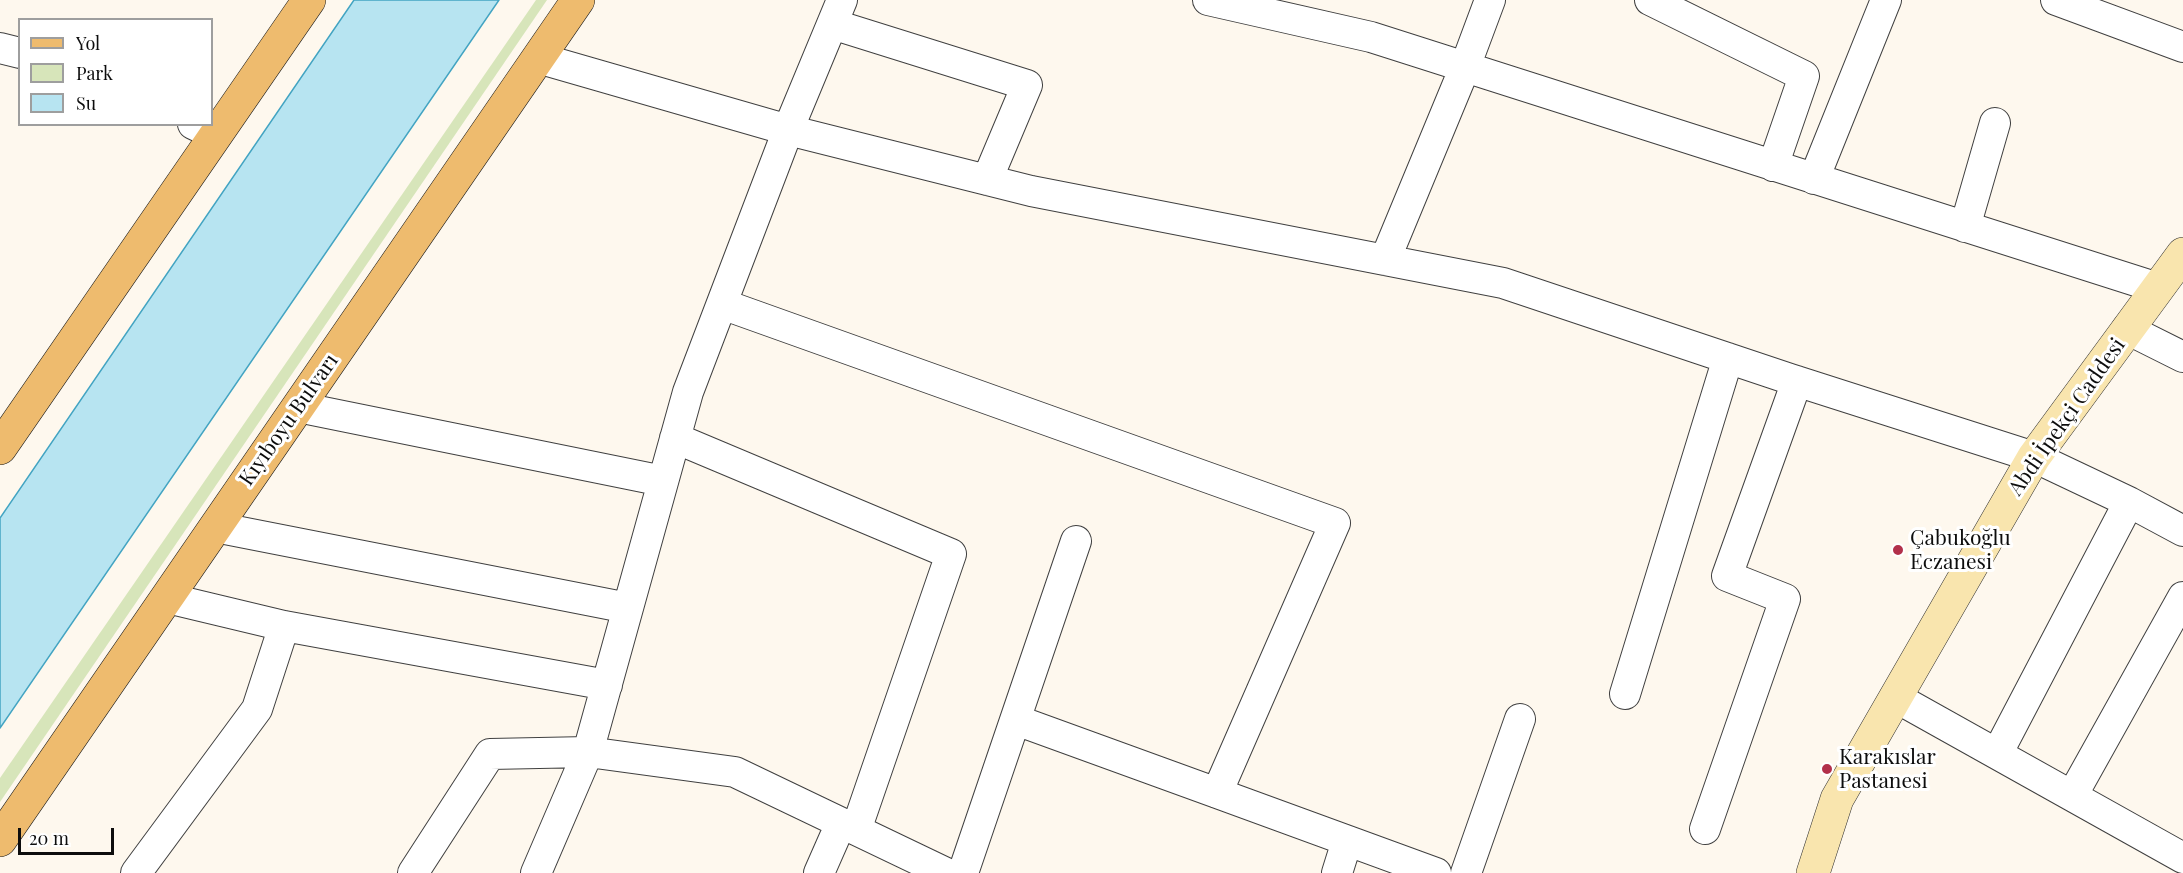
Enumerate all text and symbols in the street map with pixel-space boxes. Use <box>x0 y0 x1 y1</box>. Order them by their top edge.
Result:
legend <box>18 18 213 126</box>
text: Yol <box>76 31 100 55</box>
text: Park <box>76 61 113 85</box>
text: Su <box>76 91 96 115</box>
street label: Abdi İpekçi Caddesi <box>2003 333 2131 501</box>
street label: Kıyıboyu Bulvarı <box>234 349 344 491</box>
place label: Çabukoğlu Eczanesi <box>1910 525 2011 575</box>
marker: Çabukoğlu Eczanesi <box>1891 543 1905 557</box>
place label: Karakıslar Pastanesi <box>1839 744 1936 794</box>
marker: Karakıslar Pastanesi <box>1820 762 1834 776</box>
scale bar <box>21 816 117 854</box>
text: 20 m <box>29 826 69 850</box>

